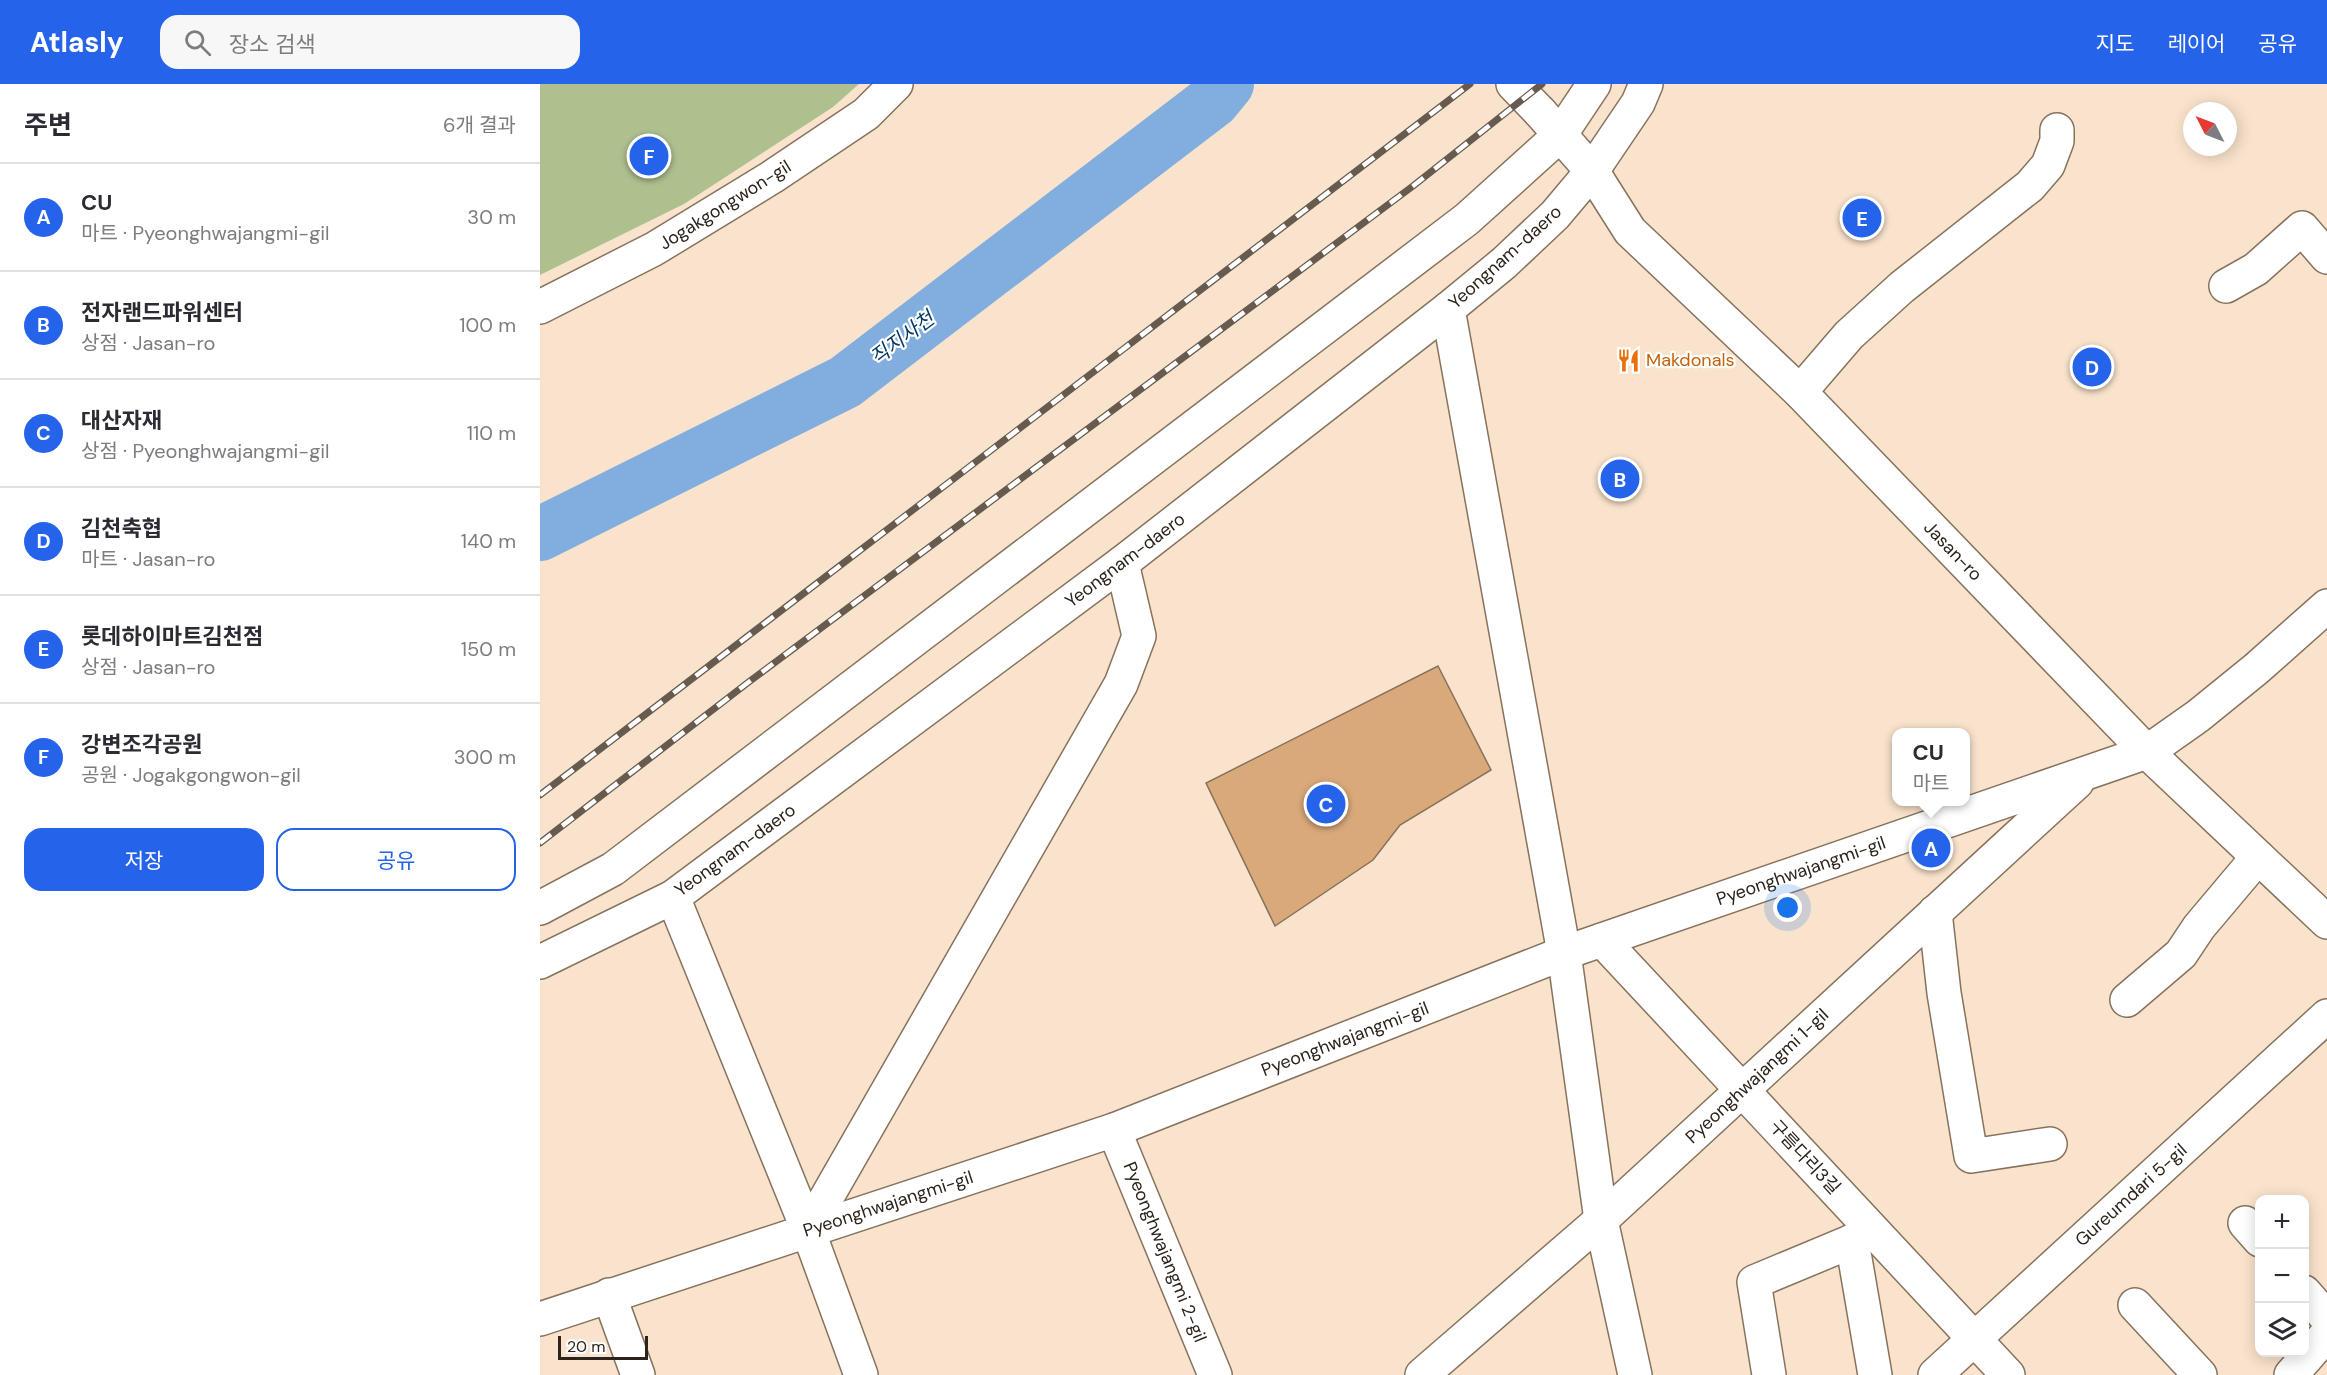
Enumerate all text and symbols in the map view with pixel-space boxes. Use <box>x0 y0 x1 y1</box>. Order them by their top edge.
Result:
search box <box>160 15 580 69</box>
text: Atlasly <box>30 24 124 61</box>
icon: search <box>181 26 214 59</box>
text: 장소 검색 <box>229 30 316 59</box>
text: 지도 <box>2096 30 2134 58</box>
text: 레이어 <box>2167 30 2225 58</box>
text: 공유 <box>2258 30 2297 58</box>
north arrow <box>2183 102 2237 156</box>
text: 주변 <box>24 108 72 142</box>
text: 6개 결과 <box>443 112 516 138</box>
pin: F <box>630 134 668 178</box>
street label: Jogakgongwon-gil <box>654 155 796 255</box>
text: CU <box>81 188 112 217</box>
pin: E <box>1842 196 1882 240</box>
street label: Yeongnam-daero <box>1443 200 1567 314</box>
text: A <box>36 204 51 230</box>
text: 30 m <box>467 204 516 230</box>
text: 마트 · Pyeonghwajangmi-gil <box>81 220 330 246</box>
text: 전자랜드파워센터 <box>81 298 243 327</box>
water label: 직지사천 <box>865 304 941 371</box>
text: B <box>37 312 50 338</box>
text: 100 m <box>459 312 516 338</box>
text: 상점 · Jasan-ro <box>81 330 215 356</box>
pin: D <box>2072 344 2112 390</box>
restaurant icon: Makdonals <box>1615 347 1641 373</box>
place label: Makdonals <box>1646 348 1735 372</box>
text: 대산자재 <box>81 406 162 435</box>
text: C <box>36 420 51 446</box>
text: 110 m <box>467 420 516 446</box>
text: 상점 · Pyeonghwajangmi-gil <box>81 438 330 464</box>
pin: B <box>1600 456 1640 502</box>
street label: Yeongnam-daero <box>1060 507 1190 613</box>
text: 김천축협 <box>81 514 162 543</box>
street label: Jasan-ro <box>1918 516 1988 586</box>
text: D <box>36 528 51 554</box>
text: 140 m <box>461 528 516 554</box>
text: 마트 · Jasan-ro <box>81 546 215 572</box>
text: 롯데하이마트김천점 <box>81 622 263 651</box>
text: E <box>38 636 49 662</box>
text: 150 m <box>461 636 516 662</box>
text: 상점 · Jasan-ro <box>81 654 215 680</box>
popup <box>1892 728 1970 806</box>
text: 강변조각공원 <box>81 730 202 759</box>
text: CU <box>1913 738 1944 767</box>
text: F <box>38 744 49 770</box>
text: 300 m <box>454 744 516 770</box>
text: 공원 · Jogakgongwon-gil <box>81 762 301 788</box>
text: 마트 <box>1913 770 1949 796</box>
pin: C <box>1306 782 1346 826</box>
street label: Yeongnam-daero <box>670 798 800 902</box>
pin: A <box>1912 826 1950 870</box>
button: 저장 <box>24 828 264 891</box>
button: 공유 <box>276 828 516 891</box>
street label: Pyeonghwajangmi-gil <box>1713 831 1889 911</box>
your location <box>1773 893 1802 922</box>
street label: Pyeonghwajangmi-gil <box>1258 996 1432 1082</box>
street label: Pyeonghwajangmi 1-gil <box>1680 1003 1834 1149</box>
street label: 구름다리3길 <box>1764 1115 1846 1199</box>
street label: Gureumdari 5-gil <box>2070 1138 2192 1252</box>
street label: Pyeonghwajangmi 2-gil <box>1118 1158 1212 1346</box>
street label: Pyeonghwajangmi-gil <box>800 1165 976 1243</box>
map controls <box>2255 1195 2309 1357</box>
button: + <box>2255 1195 2309 1249</box>
button: − <box>2255 1249 2309 1303</box>
button: layers <box>2255 1303 2309 1357</box>
scale bar <box>558 1333 648 1360</box>
text: 20 m <box>567 1336 606 1357</box>

